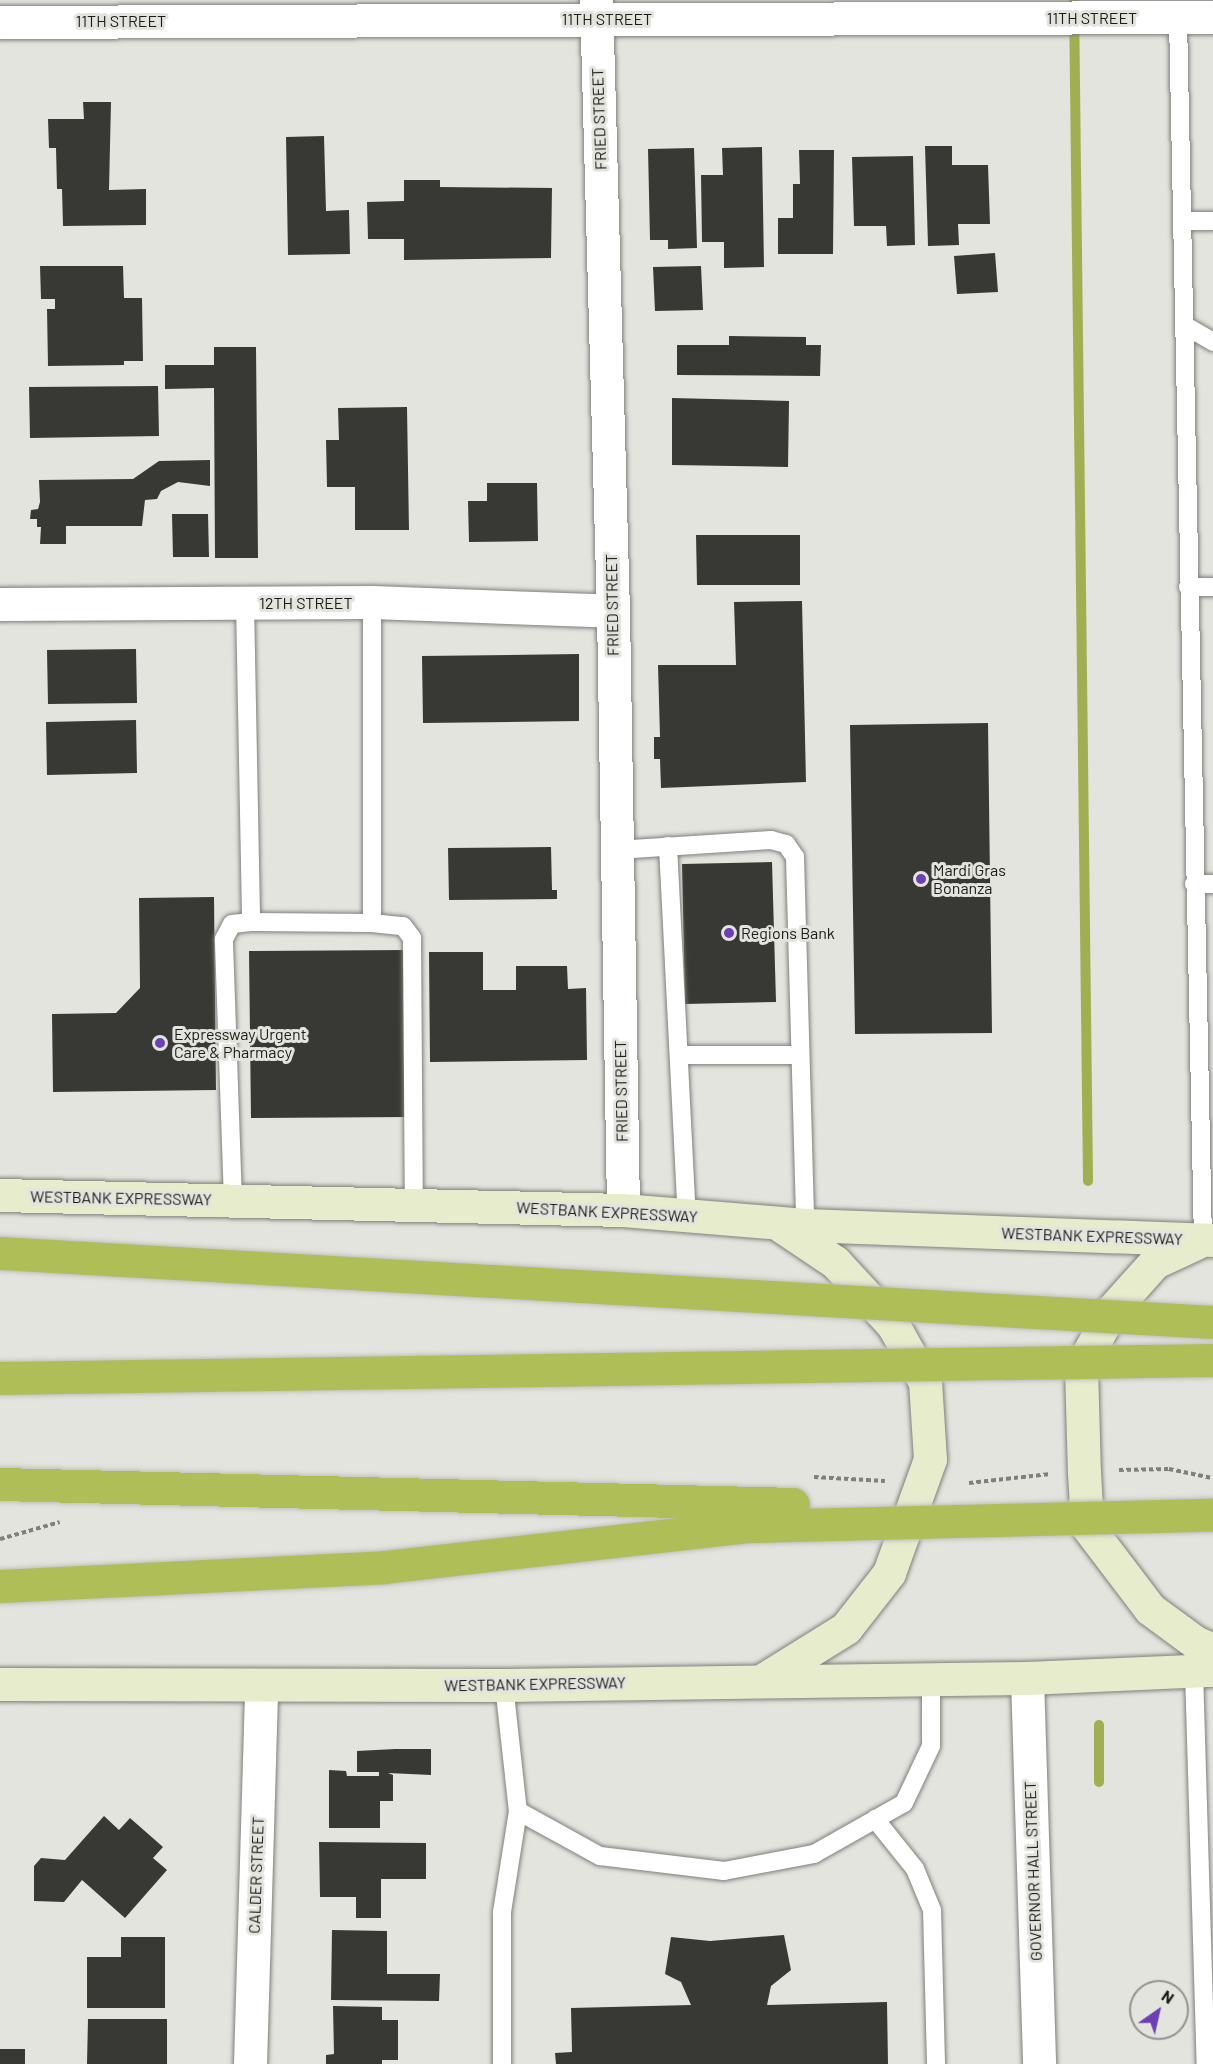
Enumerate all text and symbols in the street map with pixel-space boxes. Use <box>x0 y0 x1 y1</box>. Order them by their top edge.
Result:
street label: 11TH STREET <box>1047 8 1137 28</box>
street label: 11TH STREET <box>562 9 652 29</box>
street label: 11TH STREET <box>76 11 166 31</box>
street label: FRIED STREET <box>588 68 610 170</box>
street label: FRIED STREET <box>602 554 622 656</box>
street label: 12TH STREET <box>259 593 353 613</box>
place label: Mardi Gras Bonanza <box>933 860 1006 898</box>
marker: Mardi Gras Bonanza <box>914 872 928 886</box>
place label: Regions Bank <box>741 923 835 943</box>
marker: Regions Bank <box>722 926 736 940</box>
place label: Expressway Urgent Care & Pharmacy <box>174 1024 306 1062</box>
marker: Expressway Urgent Care & Pharmacy <box>151 1034 169 1052</box>
street label: FRIED STREET <box>611 1040 631 1142</box>
street label: WESTBANK EXPRESSWAY <box>30 1187 212 1209</box>
street label: WESTBANK EXPRESSWAY <box>516 1198 698 1226</box>
street label: WESTBANK EXPRESSWAY <box>1001 1223 1183 1249</box>
street label: WESTBANK EXPRESSWAY <box>444 1673 626 1695</box>
street label: GOVERNOR HALL STREET <box>1020 1781 1046 1961</box>
street label: CALDER STREET <box>244 1816 268 1934</box>
north arrow <box>1129 1980 1189 2040</box>
text: N <box>1158 1985 1178 2007</box>

